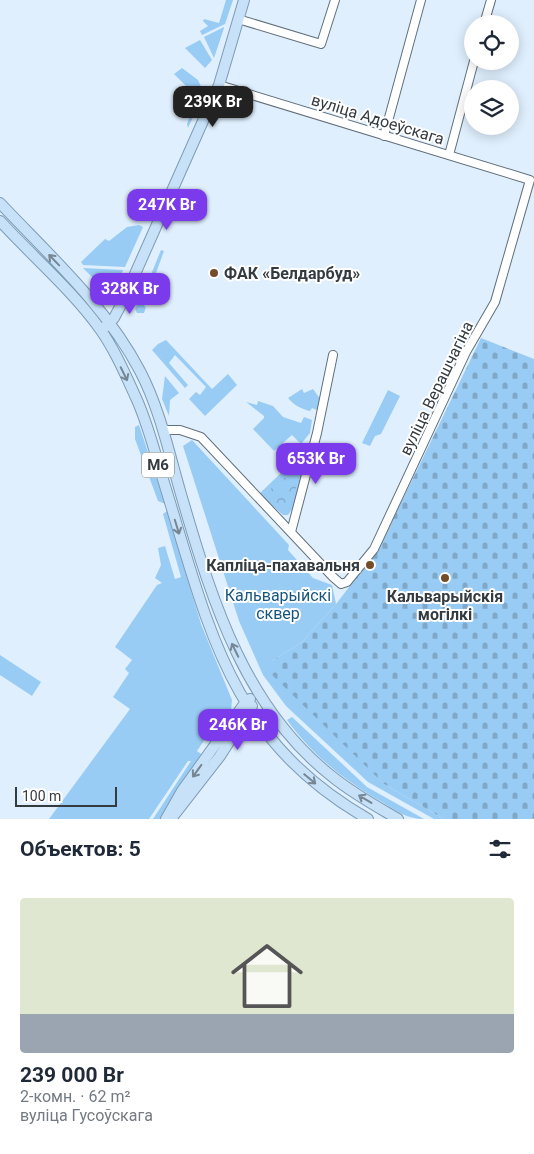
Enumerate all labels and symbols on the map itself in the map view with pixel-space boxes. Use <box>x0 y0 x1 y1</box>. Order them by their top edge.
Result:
pin: 239K Br <box>167 86 259 128</box>
street label: вуліца Адоеўскага <box>309 90 447 149</box>
pin: 247K Br <box>121 188 213 231</box>
one-way arrow <box>49 254 61 266</box>
place label: ФАК «Белдарбуд» <box>224 264 360 283</box>
marker: ФАК «Белдарбуд» <box>208 267 220 279</box>
pin: 328K Br <box>84 272 176 315</box>
street label: вуліца Верашчагіна <box>396 318 477 458</box>
one-way arrow <box>119 366 129 381</box>
pin: 653K Br <box>270 442 362 485</box>
road number: М6 <box>142 452 174 478</box>
one-way arrow <box>173 518 183 534</box>
place label: Капліца-пахавальня <box>206 556 360 575</box>
marker: Капліца-пахавальня <box>364 559 376 571</box>
marker: Кальварыйскія могілкі <box>439 572 451 584</box>
park label: Кальварыйскі сквер <box>225 586 331 623</box>
place label: Кальварыйскія могілкі <box>387 587 503 624</box>
one-way arrow <box>230 643 240 658</box>
pin: 246K Br <box>192 708 284 751</box>
one-way arrow <box>192 764 202 778</box>
one-way arrow <box>303 774 316 785</box>
scale bar <box>15 784 118 807</box>
one-way arrow <box>358 794 372 804</box>

